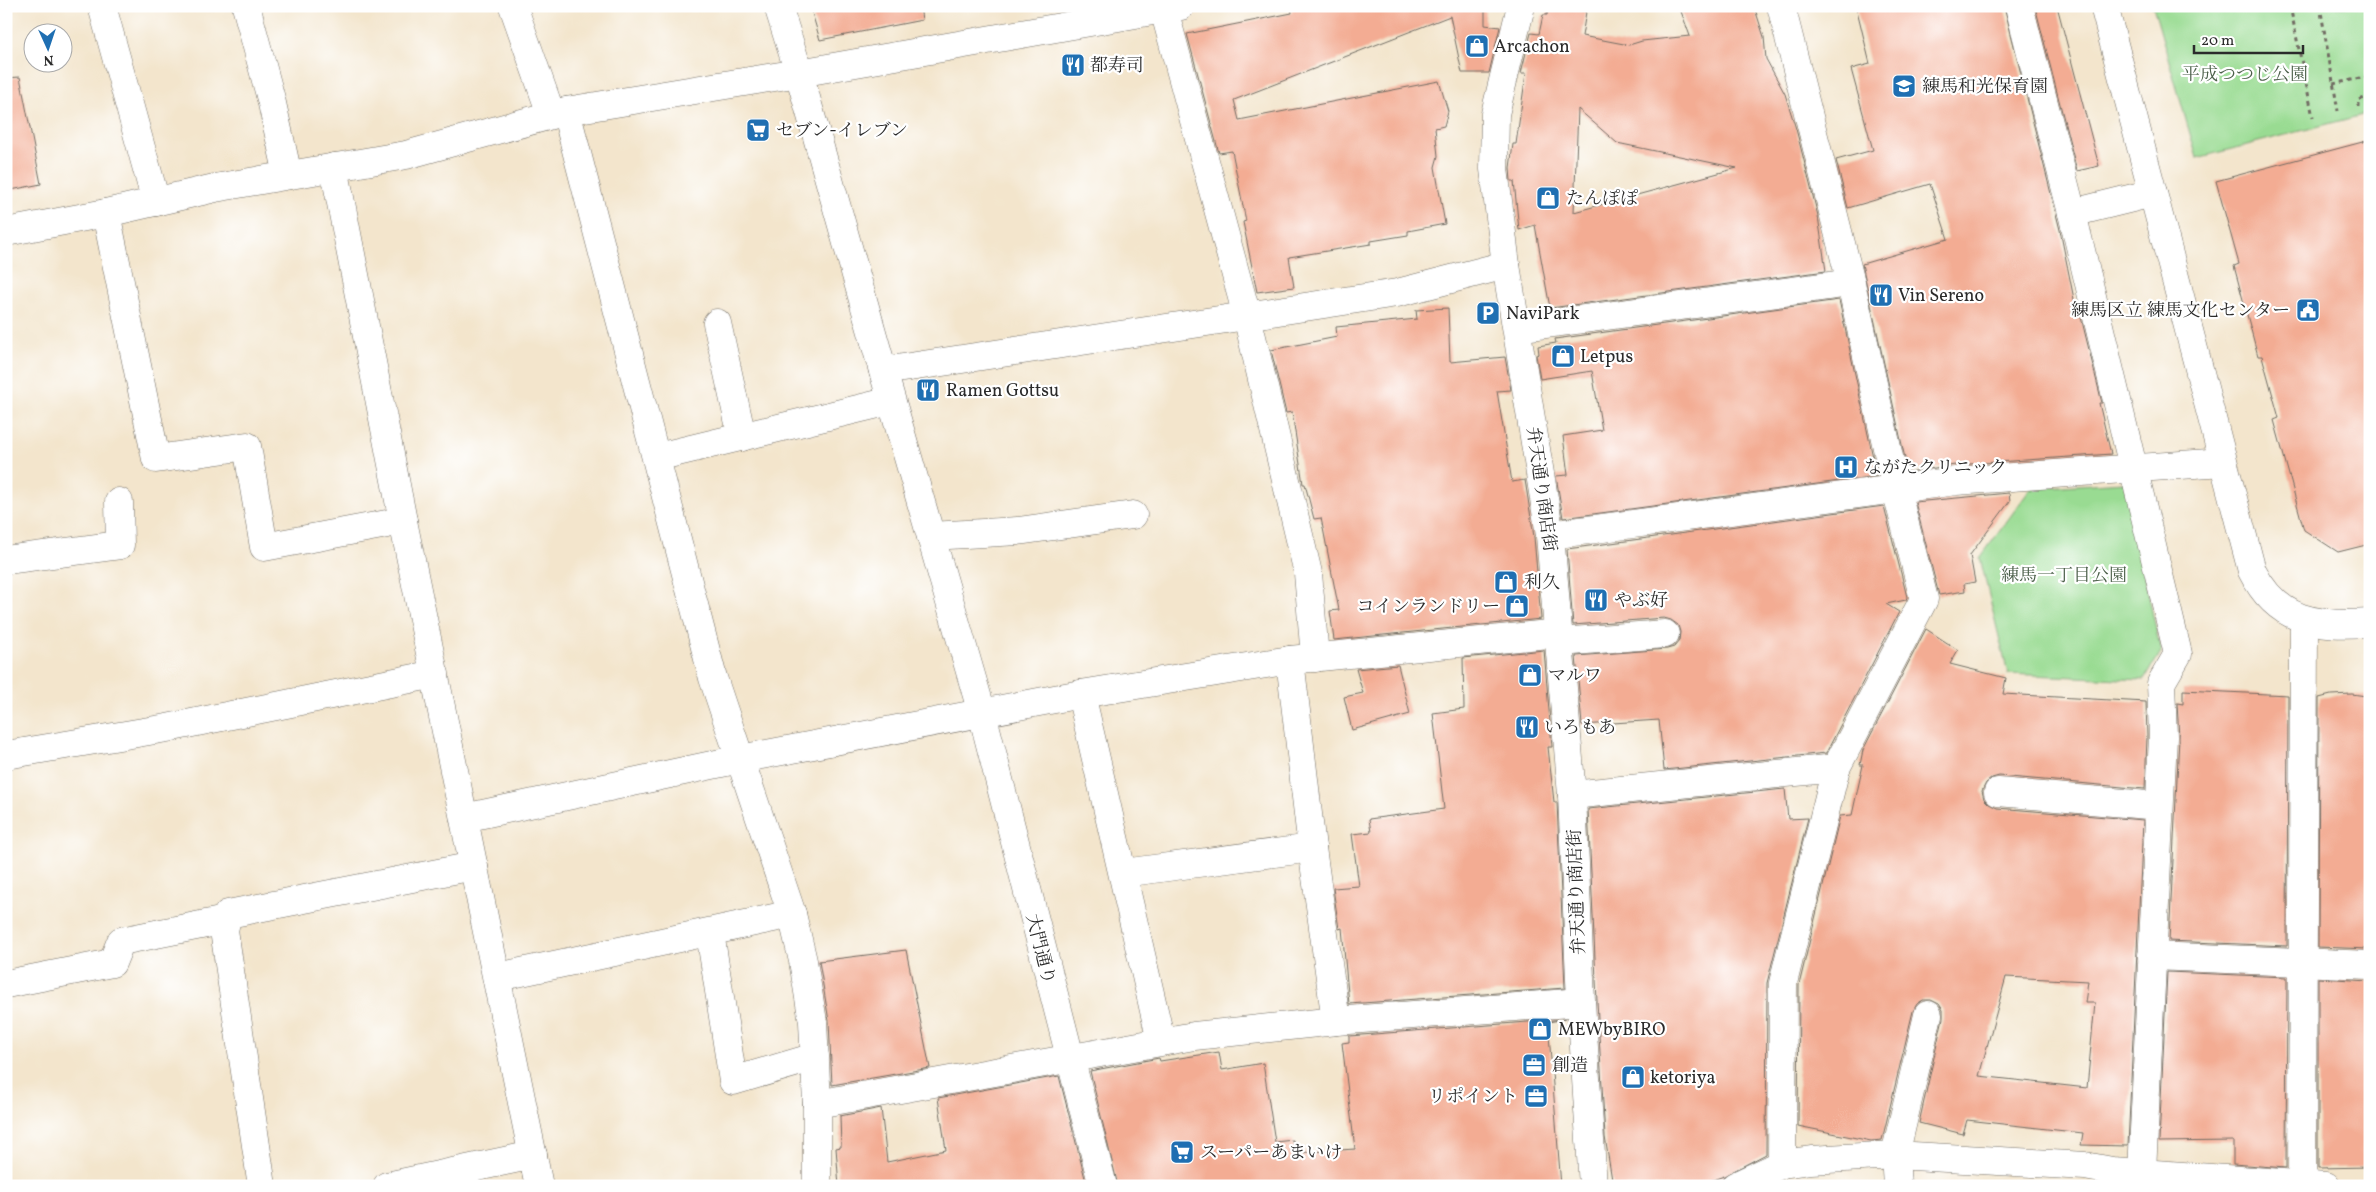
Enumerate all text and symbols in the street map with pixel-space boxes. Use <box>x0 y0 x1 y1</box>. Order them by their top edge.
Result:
north arrow <box>22 22 72 72</box>
scale bar <box>2194 22 2302 54</box>
text: 20 m <box>2201 31 2234 52</box>
shop icon: Arcachon <box>1464 33 1490 59</box>
place label: Arcachon <box>1494 35 1570 60</box>
text: N <box>43 50 54 69</box>
restaurant icon: 都寿司 <box>1060 52 1086 78</box>
place label: 都寿司 <box>1090 54 1144 79</box>
park label: 平成つつじ公園 <box>2182 63 2308 88</box>
school or university icon: 練馬和光保育園 <box>1891 73 1917 99</box>
place label: 練馬和光保育園 <box>1922 75 2048 100</box>
supermarket icon: セブン-イレブン <box>745 117 771 143</box>
place label: セブン-イレブン <box>776 119 908 144</box>
shop icon: たんぽぽ <box>1535 185 1561 211</box>
place label: たんぽぽ <box>1566 187 1638 212</box>
restaurant icon: Vin Sereno <box>1868 282 1894 308</box>
place label: Vin Sereno <box>1898 284 1984 309</box>
public building icon: 練馬区立 練馬文化センター <box>2295 297 2321 323</box>
place label: 練馬区立 練馬文化センター <box>2071 299 2290 324</box>
parking icon: NaviPark <box>1475 300 1501 326</box>
place label: NaviPark <box>1506 302 1580 327</box>
shop icon: Letpus <box>1550 343 1576 369</box>
place label: Letpus <box>1580 345 1633 370</box>
restaurant icon: Ramen Gottsu <box>915 377 941 403</box>
place label: Ramen Gottsu <box>946 379 1059 404</box>
street label: 弁天通り商店街 <box>1519 425 1562 553</box>
hospital icon: ながたクリニック <box>1833 454 1859 480</box>
place label: ながたクリニック <box>1864 456 2007 481</box>
park label: 練馬一丁目公園 <box>2001 564 2127 589</box>
shop icon: 利久 <box>1493 569 1519 595</box>
place label: 利久 <box>1524 571 1560 596</box>
restaurant icon: やぶ好 <box>1583 587 1609 613</box>
place label: やぶ好 <box>1614 589 1668 614</box>
shop icon: コインランドリー <box>1504 593 1530 619</box>
place label: コインランドリー <box>1357 595 1500 620</box>
shop icon: マルワ <box>1517 662 1543 688</box>
place label: マルワ <box>1548 664 1602 689</box>
restaurant icon: いろもあ <box>1514 714 1540 740</box>
place label: いろもあ <box>1544 716 1616 741</box>
street label: 弁天通り商店街 <box>1563 829 1592 955</box>
street label: 大門通り <box>1019 911 1060 987</box>
shop icon: MEWbyBIRO <box>1527 1016 1553 1042</box>
place label: MEWbyBIRO <box>1558 1018 1665 1043</box>
office icon: 創造 <box>1521 1052 1547 1078</box>
place label: 創造 <box>1552 1054 1588 1079</box>
shop icon: ketoriya <box>1620 1064 1646 1090</box>
place label: ketoriya <box>1650 1066 1715 1091</box>
office icon: リポイント <box>1523 1083 1549 1109</box>
place label: リポイント <box>1428 1085 1518 1110</box>
supermarket icon: スーパーあまいけ <box>1169 1139 1195 1165</box>
place label: スーパーあまいけ <box>1200 1141 1342 1166</box>

